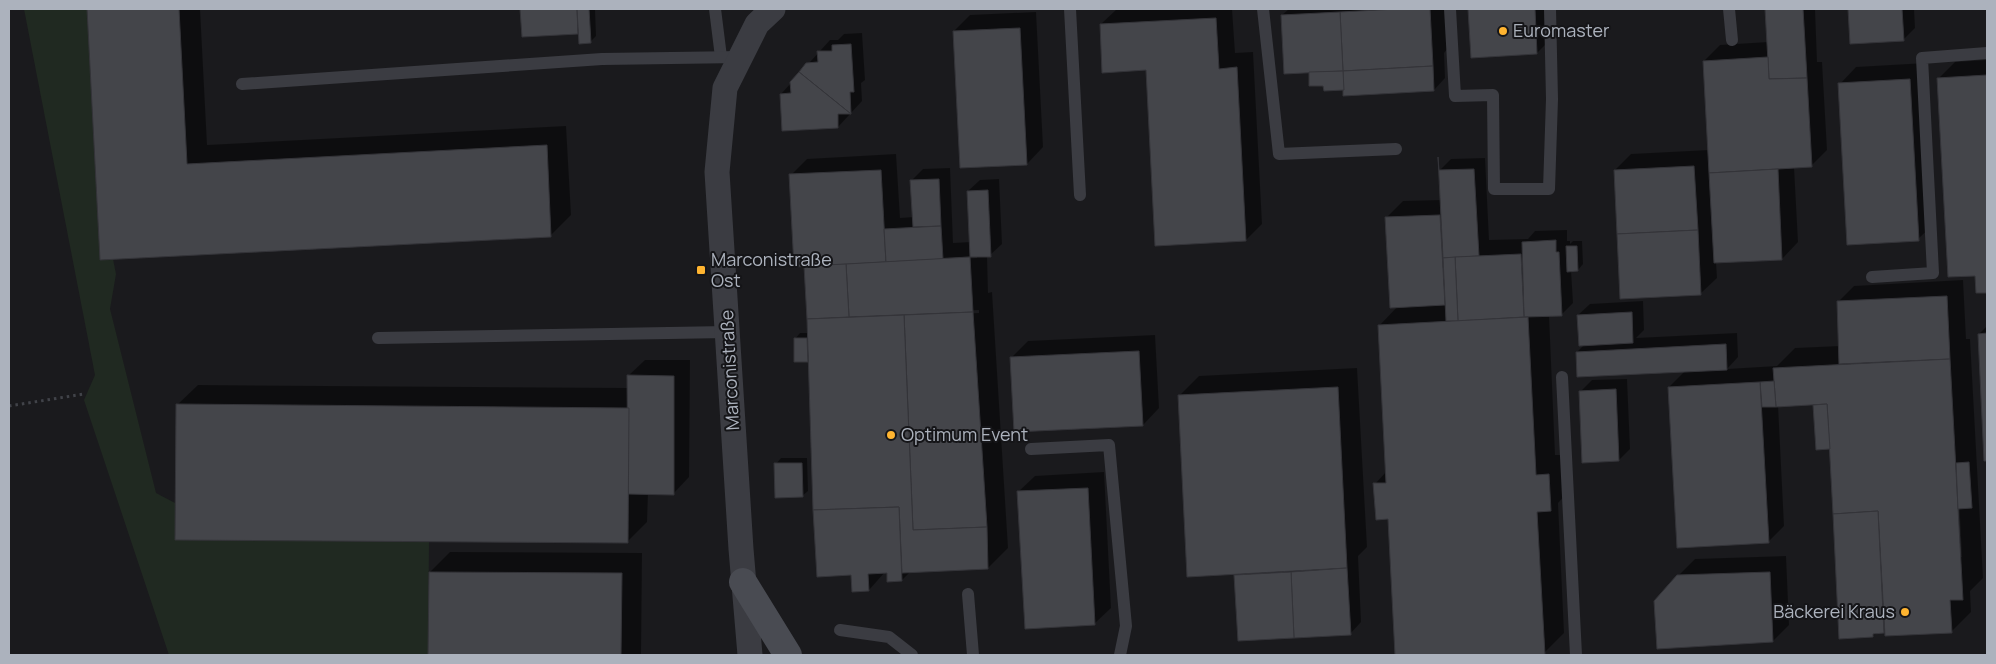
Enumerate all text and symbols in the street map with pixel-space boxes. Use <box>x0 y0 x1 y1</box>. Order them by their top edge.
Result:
place label: Euromaster <box>1513 18 1610 42</box>
marker: Euromaster <box>1497 25 1509 37</box>
place label: Marconistraße Ost <box>711 247 832 292</box>
marker: Marconistraße Ost <box>695 264 707 276</box>
street label: Marconistraße <box>714 309 744 431</box>
place label: Optimum Event <box>901 422 1028 446</box>
marker: Optimum Event <box>885 429 897 441</box>
place label: Bäckerei Kraus <box>1773 599 1895 623</box>
marker: Bäckerei Kraus <box>1899 606 1911 618</box>

